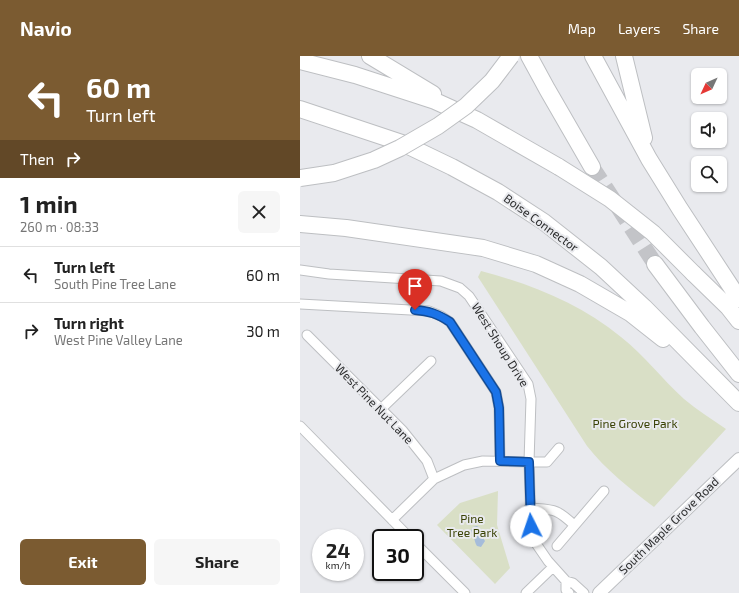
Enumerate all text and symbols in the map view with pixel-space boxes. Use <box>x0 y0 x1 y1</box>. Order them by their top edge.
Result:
text: Navio <box>20 17 72 40</box>
text: Map <box>568 20 596 37</box>
text: Layers <box>618 20 660 37</box>
text: Share <box>682 20 719 37</box>
north arrow <box>691 68 727 104</box>
map controls <box>691 68 727 192</box>
text: 60 m <box>86 70 151 104</box>
icon: left <box>20 72 72 124</box>
text: Turn left <box>86 104 156 126</box>
button: sound <box>691 112 727 148</box>
icon: right <box>62 148 84 170</box>
text: Then <box>20 150 54 168</box>
button: search <box>691 156 727 192</box>
text: 1 min <box>20 189 78 218</box>
street label: Boise Connector <box>502 190 582 254</box>
button: close <box>238 191 280 233</box>
text: 260 m · 08:33 <box>20 219 99 235</box>
text: Turn left <box>54 258 115 276</box>
icon: left <box>20 264 42 286</box>
text: 60 m <box>246 266 280 284</box>
pin <box>398 269 432 310</box>
icon: arrive <box>404 275 426 297</box>
text: South Pine Tree Lane <box>54 276 176 292</box>
street label: West Shoup Drive <box>469 300 532 389</box>
text: Turn right <box>54 314 124 332</box>
icon: right <box>20 320 42 342</box>
text: 30 m <box>246 322 280 340</box>
text: West Pine Valley Lane <box>54 332 183 348</box>
street label: West Pine Nut Lane <box>333 360 417 446</box>
park label: Pine Grove Park <box>592 416 678 430</box>
street label: South Maple Grove Road <box>615 474 721 577</box>
position arrow <box>510 505 552 547</box>
park label: Pine Tree Park <box>447 511 497 539</box>
speed limit sign: 30 <box>372 529 424 581</box>
text: 24 <box>326 538 350 562</box>
button: Exit <box>20 539 146 585</box>
button: Share <box>154 539 280 585</box>
text: km/h <box>326 559 350 571</box>

